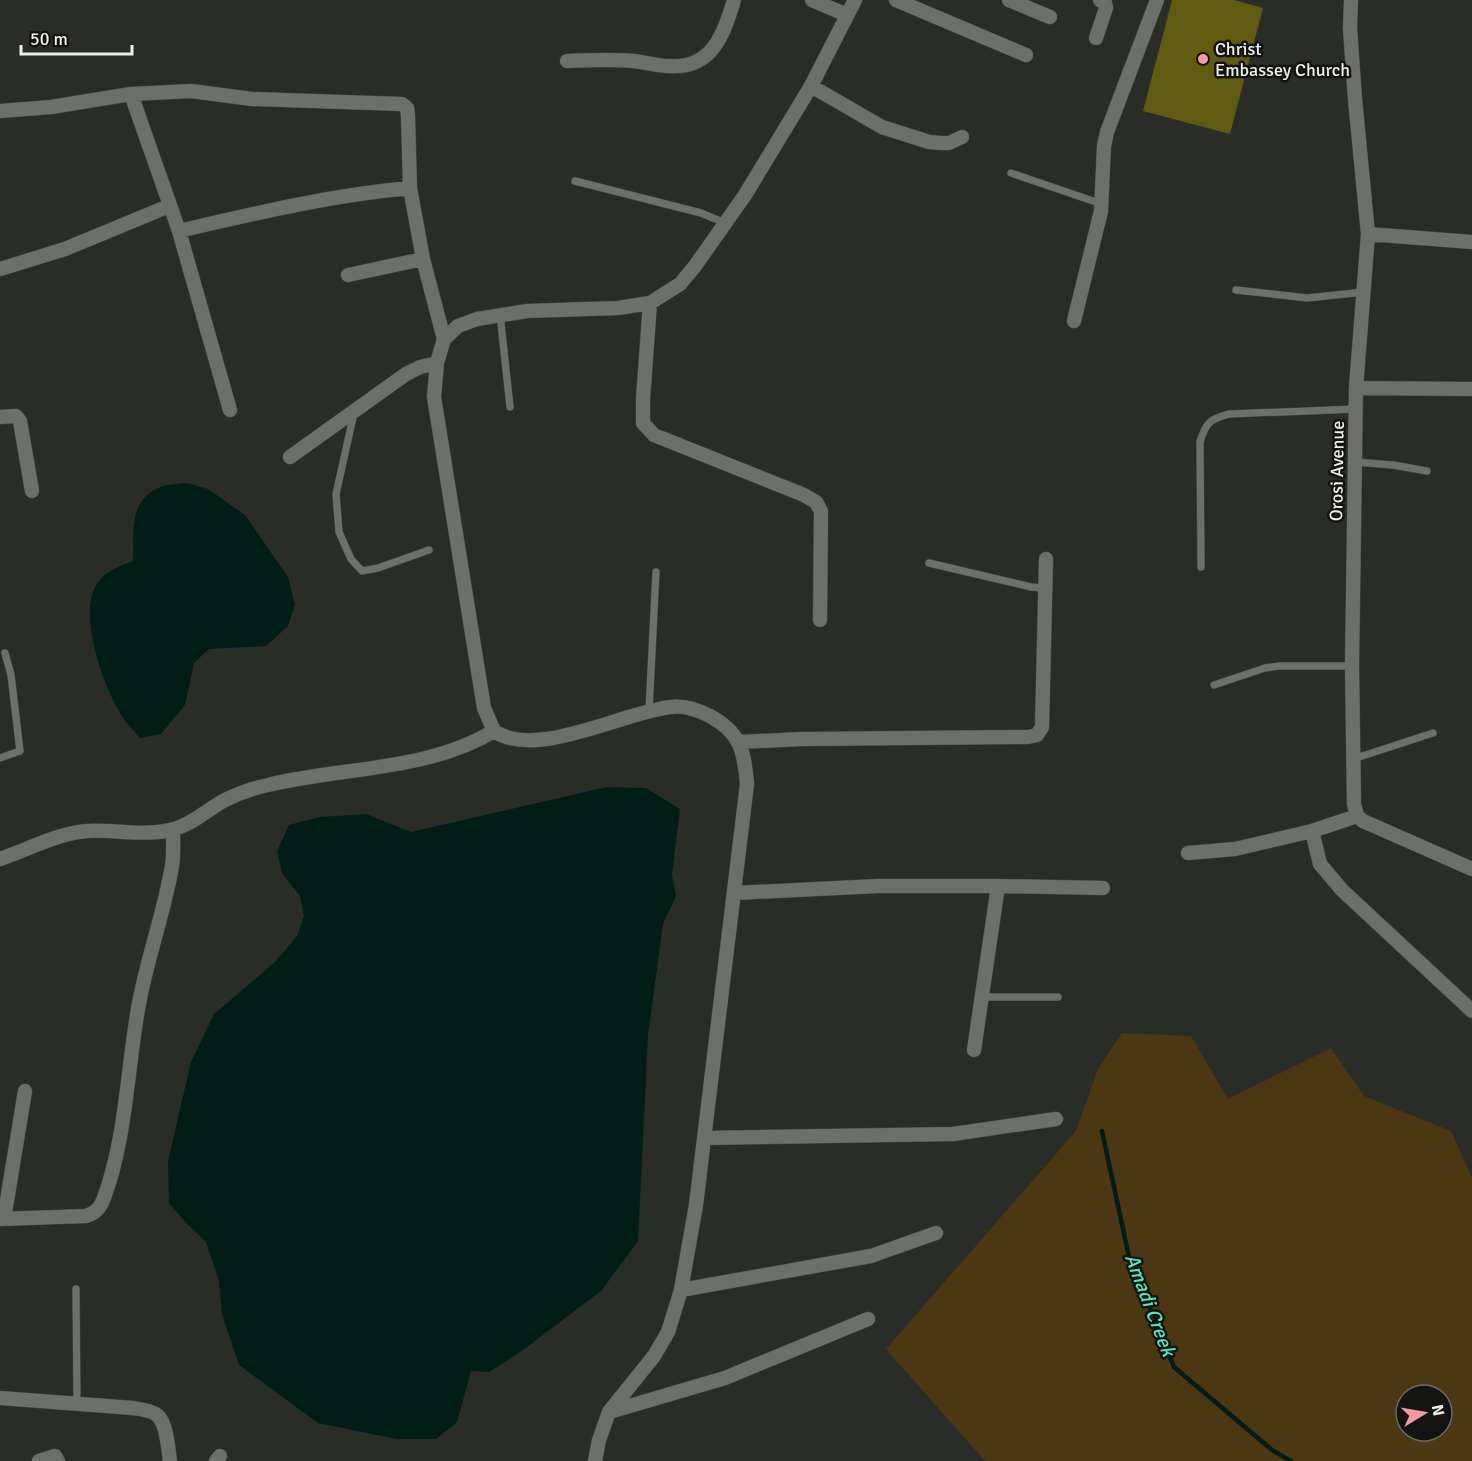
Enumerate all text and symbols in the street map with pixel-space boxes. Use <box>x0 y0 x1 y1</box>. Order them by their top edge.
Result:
scale bar <box>21 18 132 56</box>
text: 50 m <box>30 28 68 50</box>
place label: Christ Embassey Church <box>1215 38 1350 81</box>
marker: Christ Embassey Church <box>1196 52 1210 66</box>
street label: Orosi Avenue <box>1325 421 1349 521</box>
water label: Amadi Creek <box>1119 1250 1182 1362</box>
north arrow <box>1394 1383 1454 1443</box>
text: N <box>1427 1403 1449 1418</box>

